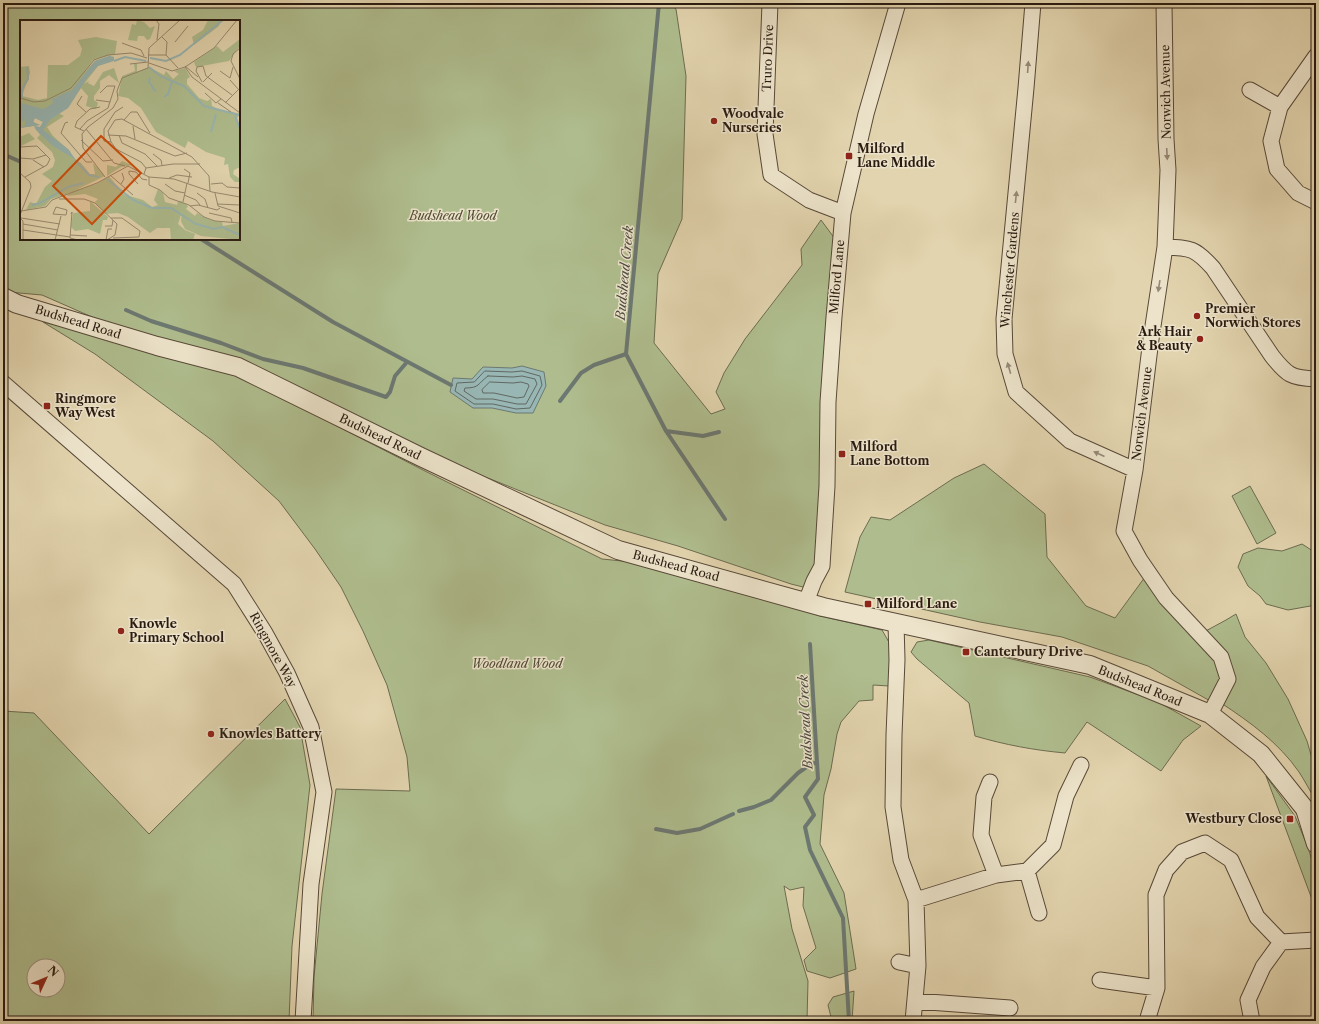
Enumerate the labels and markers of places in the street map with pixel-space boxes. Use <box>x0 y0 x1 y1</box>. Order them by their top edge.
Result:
place label: Woodvale Nurseries <box>721 106 784 135</box>
marker: Woodvale Nurseries <box>709 116 719 126</box>
place label: Milford Lane Middle <box>857 141 935 170</box>
marker: Milford Lane Middle <box>844 151 854 161</box>
place label: Premier Norwich Stores <box>1205 301 1301 330</box>
marker: Premier Norwich Stores <box>1192 311 1202 321</box>
place label: Ark Hair & Beauty <box>1136 324 1193 353</box>
marker: Ark Hair & Beauty <box>1195 334 1205 344</box>
place label: Ringmore Way West <box>54 391 116 420</box>
marker: Ringmore Way West <box>42 401 52 411</box>
place label: Milford Lane Bottom <box>850 439 929 468</box>
marker: Milford Lane Bottom <box>837 449 847 459</box>
place label: Milford Lane <box>876 596 957 611</box>
marker: Milford Lane <box>863 599 873 609</box>
place label: Knowle Primary School <box>129 616 224 645</box>
marker: Knowle Primary School <box>116 626 126 636</box>
place label: Canterbury Drive <box>974 644 1083 659</box>
marker: Canterbury Drive <box>961 647 971 657</box>
place label: Knowles Battery <box>219 726 322 741</box>
marker: Knowles Battery <box>206 729 216 739</box>
place label: Westbury Close <box>1184 811 1282 826</box>
marker: Westbury Close <box>1285 814 1295 824</box>

